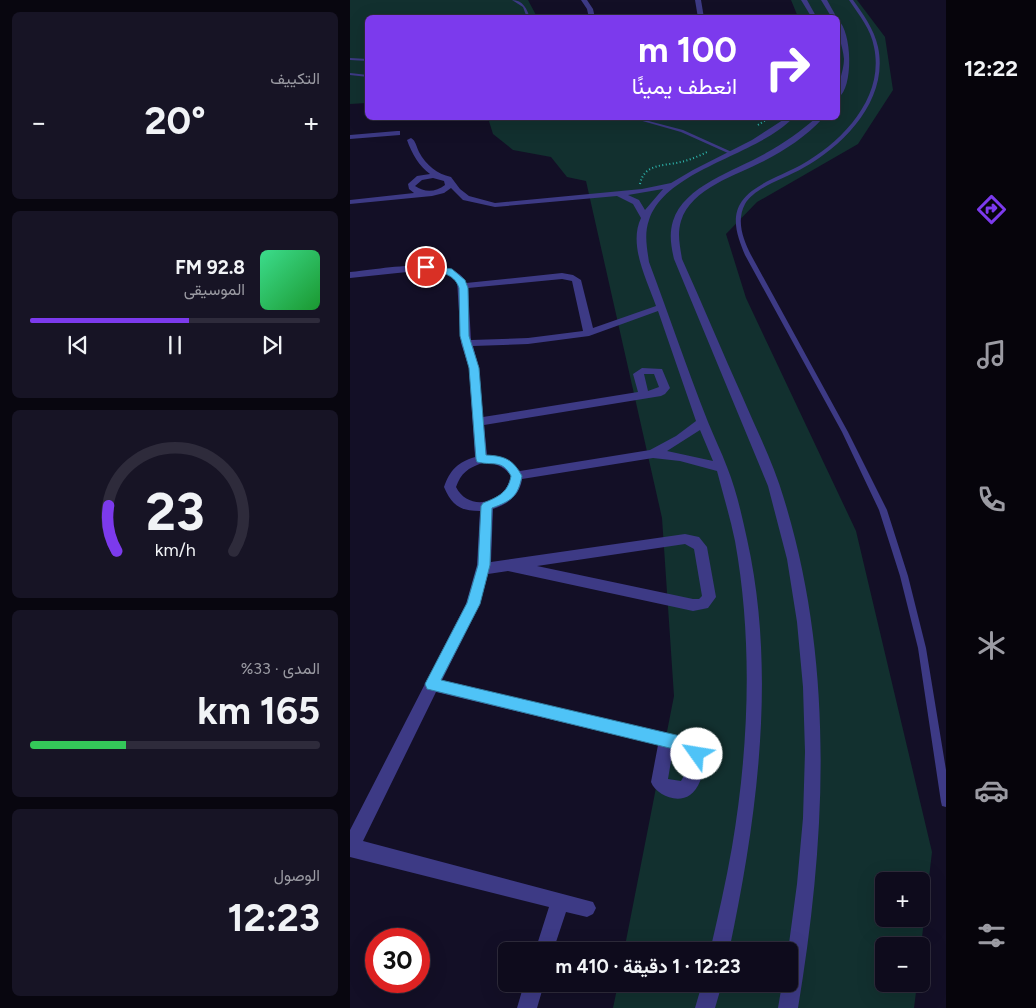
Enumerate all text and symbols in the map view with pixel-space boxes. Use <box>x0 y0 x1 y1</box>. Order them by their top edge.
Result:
text: 100 m <box>638 29 737 71</box>
icon: right <box>755 35 820 100</box>
text: 12:22 <box>964 55 1018 82</box>
text: التكييف <box>270 69 320 88</box>
text: انعطف يمينًا <box>632 73 737 100</box>
text: 20° <box>145 98 206 144</box>
text: − <box>30 105 47 139</box>
text: + <box>303 105 320 139</box>
icon: directions <box>974 192 1009 227</box>
pin <box>405 246 447 288</box>
icon: arrive <box>412 253 440 281</box>
text: 92.8 FM <box>175 256 245 279</box>
text: الموسيقى <box>184 280 245 299</box>
icon: previous <box>64 331 92 359</box>
icon: pause <box>161 331 189 359</box>
icon: next <box>258 331 286 359</box>
icon: music <box>974 337 1009 372</box>
text: 23 <box>145 481 205 543</box>
icon: phone <box>974 482 1009 517</box>
text: km/h <box>155 539 195 560</box>
icon: climate <box>974 628 1009 663</box>
text: المدى · 33% <box>241 659 320 678</box>
text: 165 km <box>197 688 320 734</box>
position arrow <box>670 727 722 779</box>
icon: car <box>974 773 1009 808</box>
text: الوصول <box>274 866 320 885</box>
map controls <box>875 872 930 992</box>
button: + <box>875 872 930 927</box>
text: 12:23 <box>227 895 320 941</box>
icon: filters <box>974 918 1009 953</box>
speed limit sign: 30 <box>365 928 430 993</box>
button: − <box>875 937 930 992</box>
text: 12:23 · 1 دقيقة · 410 m <box>555 955 741 978</box>

